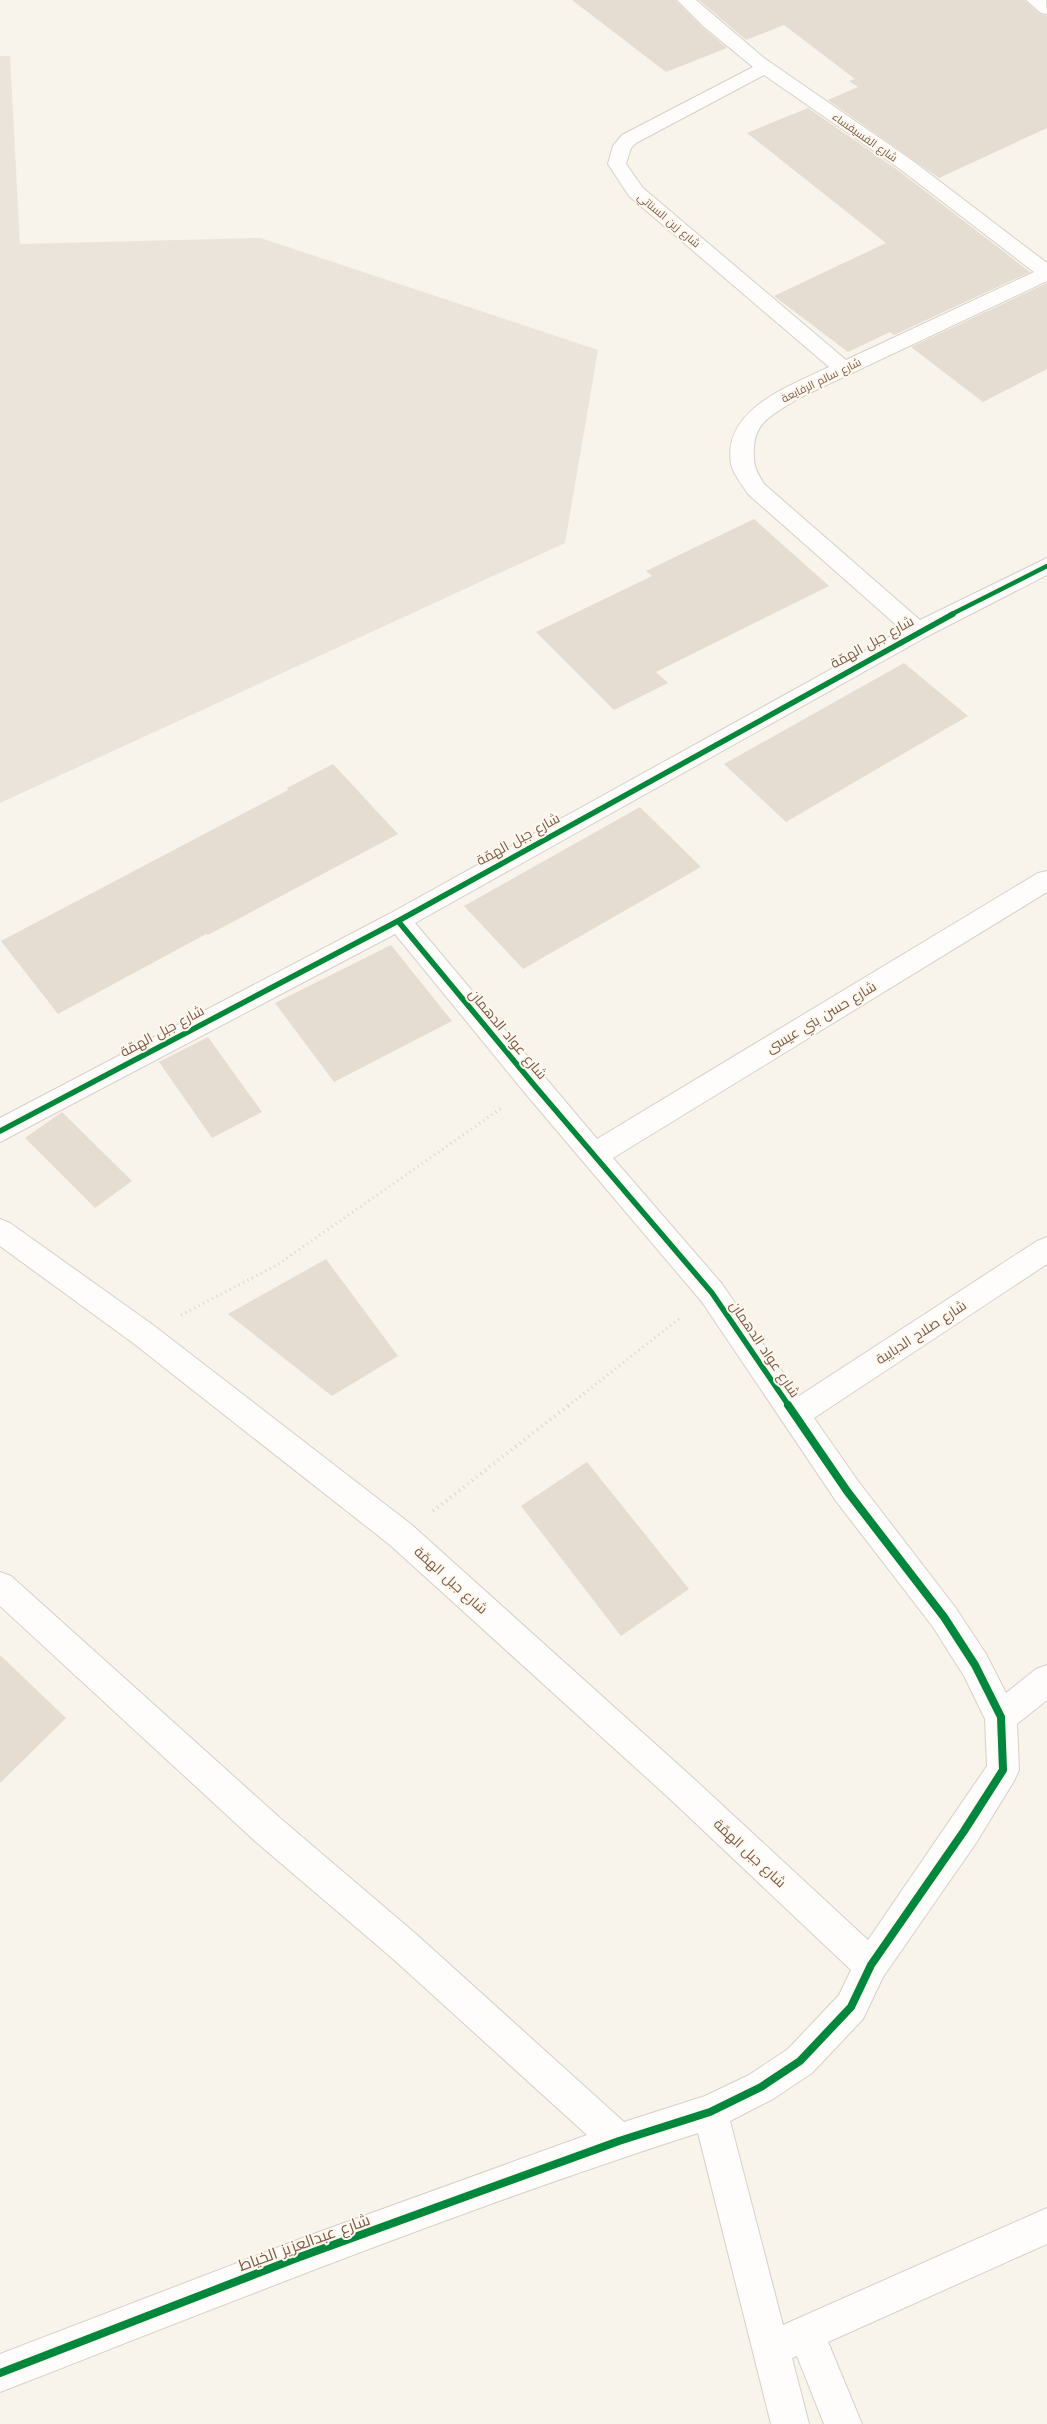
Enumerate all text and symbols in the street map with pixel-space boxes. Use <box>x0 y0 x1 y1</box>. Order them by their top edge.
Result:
street label: شارع الفسيفساء <box>829 110 900 165</box>
street label: شارع زين السناتي <box>633 190 703 252</box>
street label: شارع سالم الرفايعة <box>779 356 864 406</box>
street label: شارع جبل الهمّة <box>828 613 917 672</box>
street label: شارع جبل الهمّة <box>474 810 563 869</box>
street label: شارع حسن بني عيسى <box>763 978 881 1060</box>
street label: شارع عواد الدهمان <box>465 986 550 1083</box>
street label: شارع جبل الهمّة <box>117 1002 207 1061</box>
street label: شارع صلاح الدبايبة <box>873 1297 970 1368</box>
street label: شارع عواد الدهمان <box>726 1298 803 1401</box>
street label: شارع جبل الهمّة <box>411 1543 491 1618</box>
street label: شارع جبل الهمّة <box>710 1816 789 1891</box>
street label: شارع عبدالعزيز الخياط <box>236 2210 373 2277</box>

